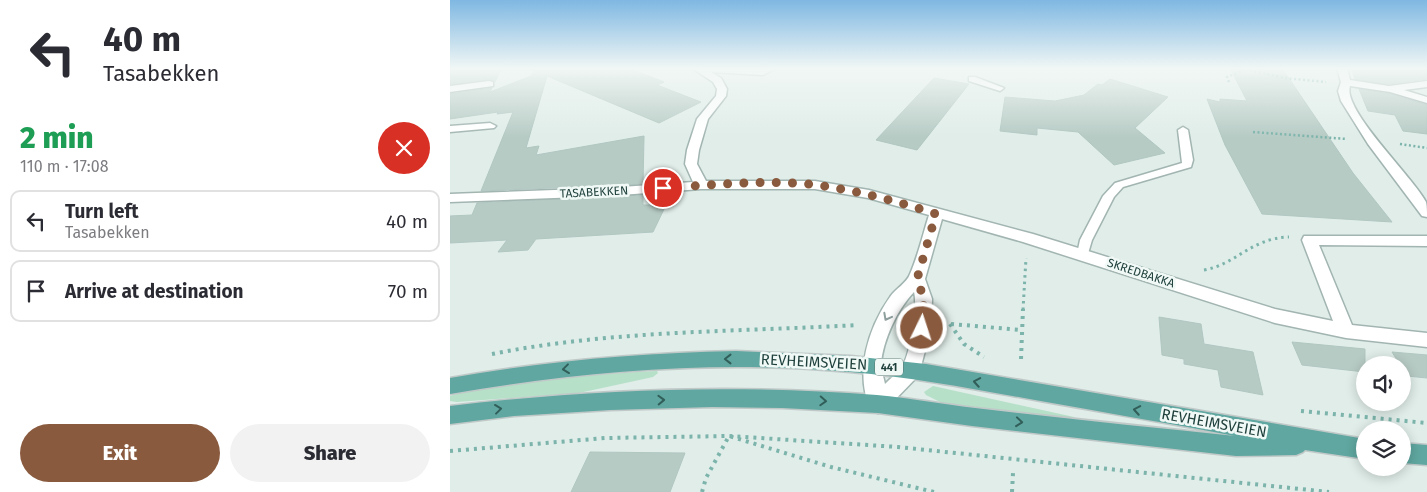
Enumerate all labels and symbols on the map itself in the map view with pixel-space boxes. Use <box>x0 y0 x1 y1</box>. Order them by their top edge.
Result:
pin <box>642 167 684 209</box>
street label: TASABEKKEN <box>560 183 628 201</box>
street label: SKREDBAKKA <box>1105 256 1177 291</box>
position arrow <box>895 301 947 353</box>
one-way arrow <box>883 312 893 321</box>
street label: REVHEIMSVEIEN <box>760 350 868 374</box>
one-way arrow <box>724 354 732 364</box>
road number: 441 <box>875 358 903 376</box>
one-way arrow <box>562 363 570 374</box>
one-way arrow <box>972 377 981 387</box>
one-way arrow <box>657 395 665 405</box>
one-way arrow <box>819 396 827 407</box>
one-way arrow <box>495 404 503 415</box>
one-way arrow <box>1133 405 1141 415</box>
street label: REVHEIMSVEIEN <box>1160 405 1268 441</box>
one-way arrow <box>1016 416 1024 427</box>

